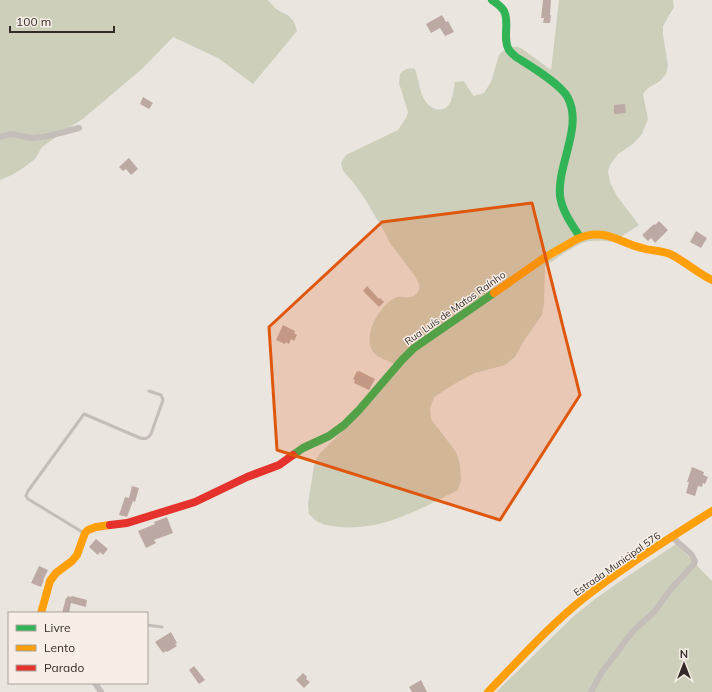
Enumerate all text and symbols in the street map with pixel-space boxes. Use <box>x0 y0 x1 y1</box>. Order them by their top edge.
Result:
scale bar <box>10 8 114 34</box>
text: 100 m <box>16 14 51 29</box>
street label: Rua Luís de Matos Raínho <box>402 268 508 348</box>
street label: Estrada Municipal 576 <box>571 529 663 599</box>
legend <box>8 612 148 684</box>
text: Livre <box>44 620 71 635</box>
text: Lento <box>44 640 75 655</box>
north arrow <box>664 644 704 684</box>
text: N <box>680 647 688 661</box>
text: Parado <box>44 660 84 675</box>

